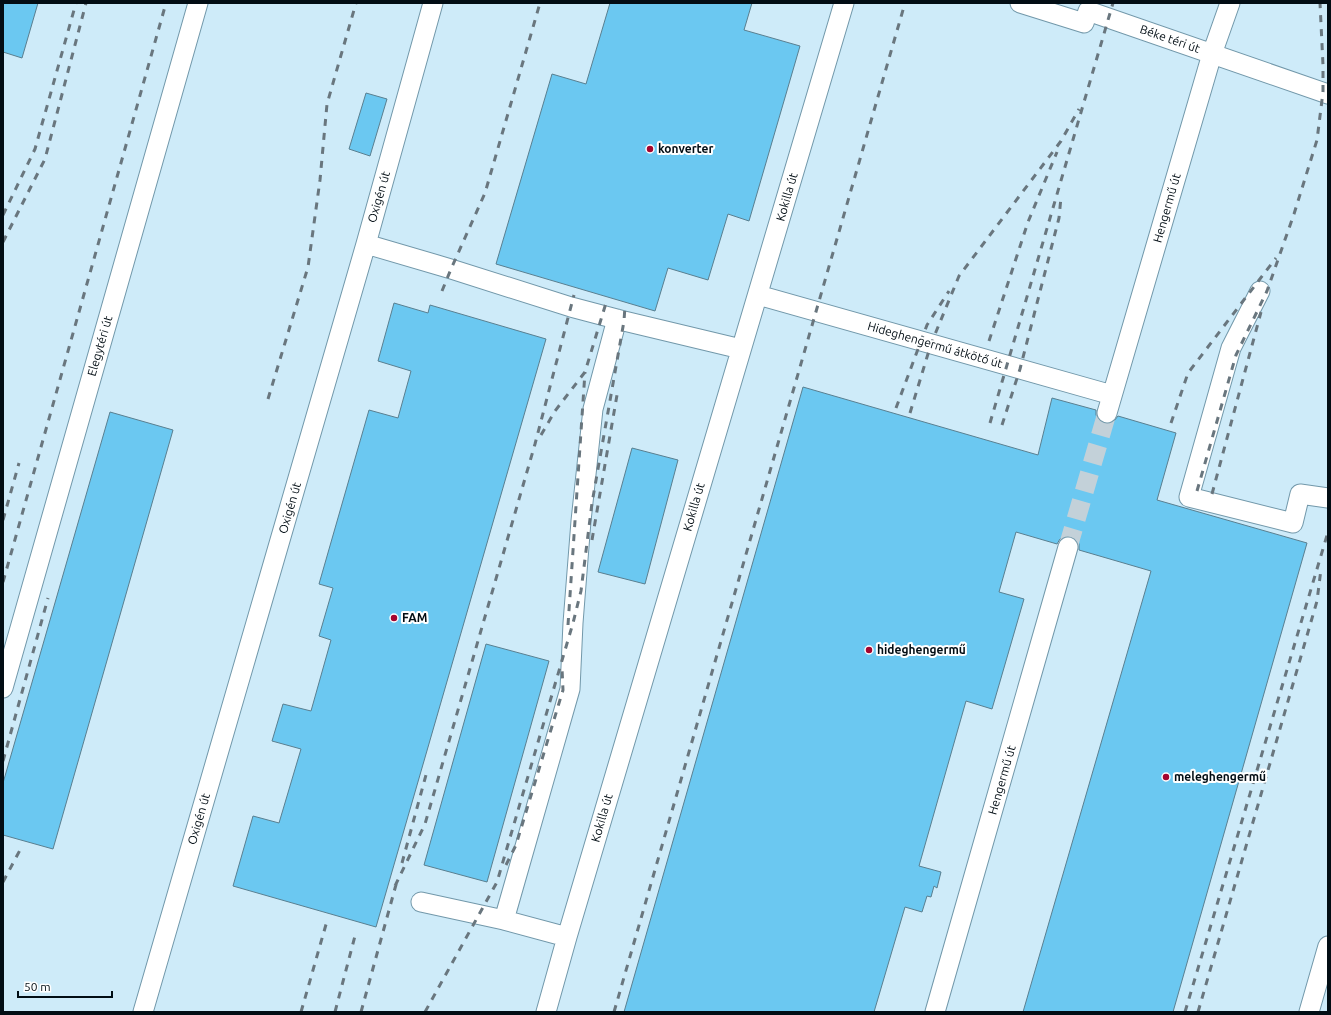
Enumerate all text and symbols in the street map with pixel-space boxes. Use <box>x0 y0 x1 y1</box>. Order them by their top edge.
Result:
street label: Béke téri út <box>1138 22 1202 55</box>
place label: konverter <box>658 142 713 155</box>
marker: konverter <box>645 144 655 154</box>
street label: Oxigén út <box>365 169 392 224</box>
street label: Kokilla út <box>773 171 800 223</box>
street label: Hengermű út <box>1150 171 1183 244</box>
street label: Elegytéri út <box>85 314 114 378</box>
street label: Hideghengermű átkötő út <box>866 319 1004 370</box>
street label: Oxigén út <box>276 480 303 535</box>
street label: Kokilla út <box>680 481 707 533</box>
place label: FAM <box>402 611 427 624</box>
marker: FAM <box>389 613 399 623</box>
place label: hideghengermű <box>877 643 966 656</box>
marker: hideghengermű <box>864 645 874 655</box>
street label: Hengermű út <box>985 743 1018 816</box>
place label: meleghengermű <box>1174 770 1266 783</box>
marker: meleghengermű <box>1161 772 1171 782</box>
street label: Oxigén út <box>185 791 212 846</box>
street label: Kokilla út <box>588 792 615 844</box>
scale bar <box>18 973 112 999</box>
text: 50 m <box>24 980 51 993</box>

